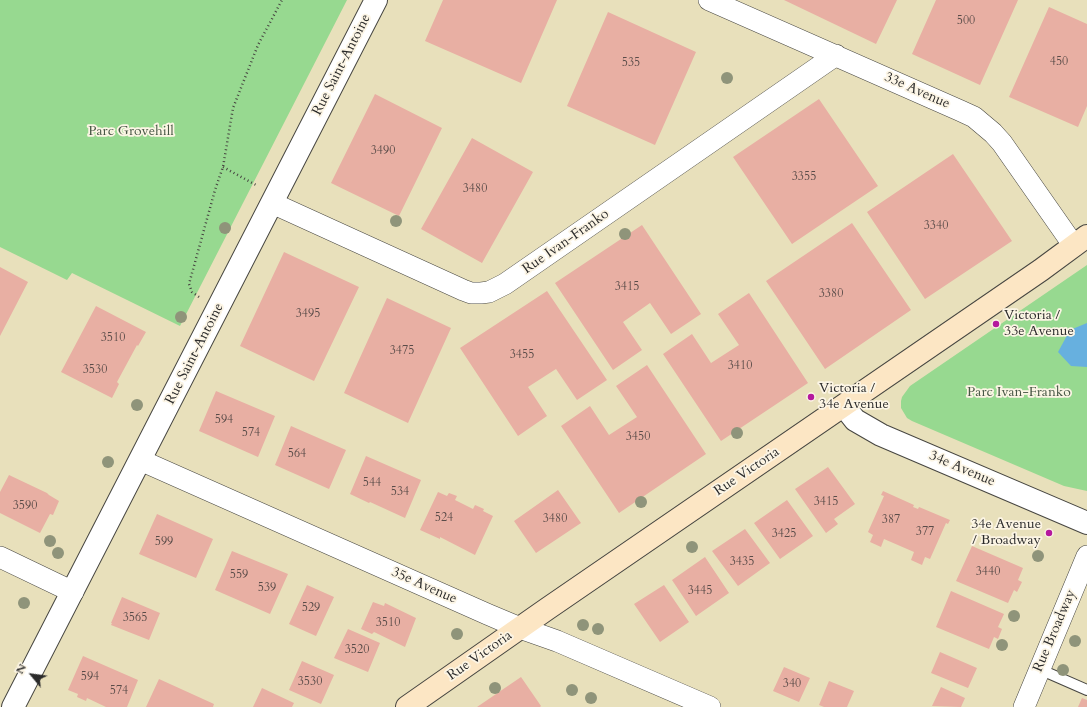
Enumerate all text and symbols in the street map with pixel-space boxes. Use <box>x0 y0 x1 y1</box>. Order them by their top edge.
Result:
street label: Rue Saint-Antoine <box>309 12 375 118</box>
house number: 500 <box>957 14 975 28</box>
house number: 450 <box>1050 55 1068 69</box>
house number: 535 <box>622 56 640 70</box>
street label: 33e Avenue <box>882 69 952 113</box>
park label: Parc Grovehill <box>88 124 174 140</box>
house number: 3490 <box>371 144 395 158</box>
house number: 3355 <box>792 170 816 184</box>
house number: 3480 <box>463 182 487 196</box>
street label: Rue Ivan-Franko <box>520 206 612 278</box>
house number: 3340 <box>924 219 948 233</box>
house number: 3415 <box>615 280 639 294</box>
house number: 3380 <box>819 287 843 301</box>
street label: Rue Saint-Antoine <box>162 301 228 407</box>
house number: 3495 <box>296 307 320 321</box>
place label: Victoria / 33e Avenue <box>1004 308 1074 340</box>
marker: Victoria / 33e Avenue <box>991 319 1001 329</box>
house number: 3510 <box>101 331 125 345</box>
house number: 3475 <box>390 344 414 358</box>
house number: 3455 <box>510 348 534 362</box>
house number: 3410 <box>728 359 752 373</box>
house number: 3530 <box>83 363 107 377</box>
place label: Victoria / 34e Avenue <box>819 381 889 414</box>
park label: Parc Ivan-Franko <box>967 385 1071 401</box>
marker: Victoria / 34e Avenue <box>806 392 816 402</box>
house number: 594 <box>215 413 233 427</box>
house number: 574 <box>242 426 260 440</box>
house number: 3450 <box>626 430 650 444</box>
street label: Rue Victoria <box>711 444 783 500</box>
house number: 564 <box>288 447 306 461</box>
street label: 34e Avenue <box>927 448 997 490</box>
house number: 544 <box>363 476 381 490</box>
house number: 534 <box>391 485 409 499</box>
house number: 3415 <box>814 495 838 509</box>
house number: 3590 <box>13 499 37 513</box>
house number: 524 <box>435 511 453 525</box>
house number: 3480 <box>543 512 567 526</box>
house number: 387 <box>882 513 900 527</box>
place label: 34e Avenue / Broadway <box>971 517 1041 550</box>
house number: 377 <box>916 525 934 539</box>
house number: 3425 <box>772 527 796 541</box>
marker: 34e Avenue / Broadway <box>1044 528 1054 538</box>
house number: 599 <box>155 535 173 549</box>
house number: 3435 <box>730 555 754 569</box>
street label: 35e Avenue <box>389 564 459 608</box>
house number: 3440 <box>976 565 1000 579</box>
house number: 559 <box>230 568 248 582</box>
house number: 539 <box>258 581 276 595</box>
house number: 3445 <box>688 584 712 598</box>
street label: Rue Broadway <box>1030 587 1080 675</box>
house number: 529 <box>302 601 320 615</box>
house number: 3565 <box>123 611 147 625</box>
house number: 3510 <box>376 616 400 630</box>
street label: Rue Victoria <box>444 628 516 684</box>
house number: 3520 <box>345 643 369 657</box>
north arrow <box>12 655 52 695</box>
text: N <box>12 661 30 677</box>
house number: 594 <box>81 670 99 684</box>
house number: 3530 <box>298 675 322 689</box>
house number: 340 <box>783 677 801 691</box>
house number: 574 <box>110 684 128 698</box>

